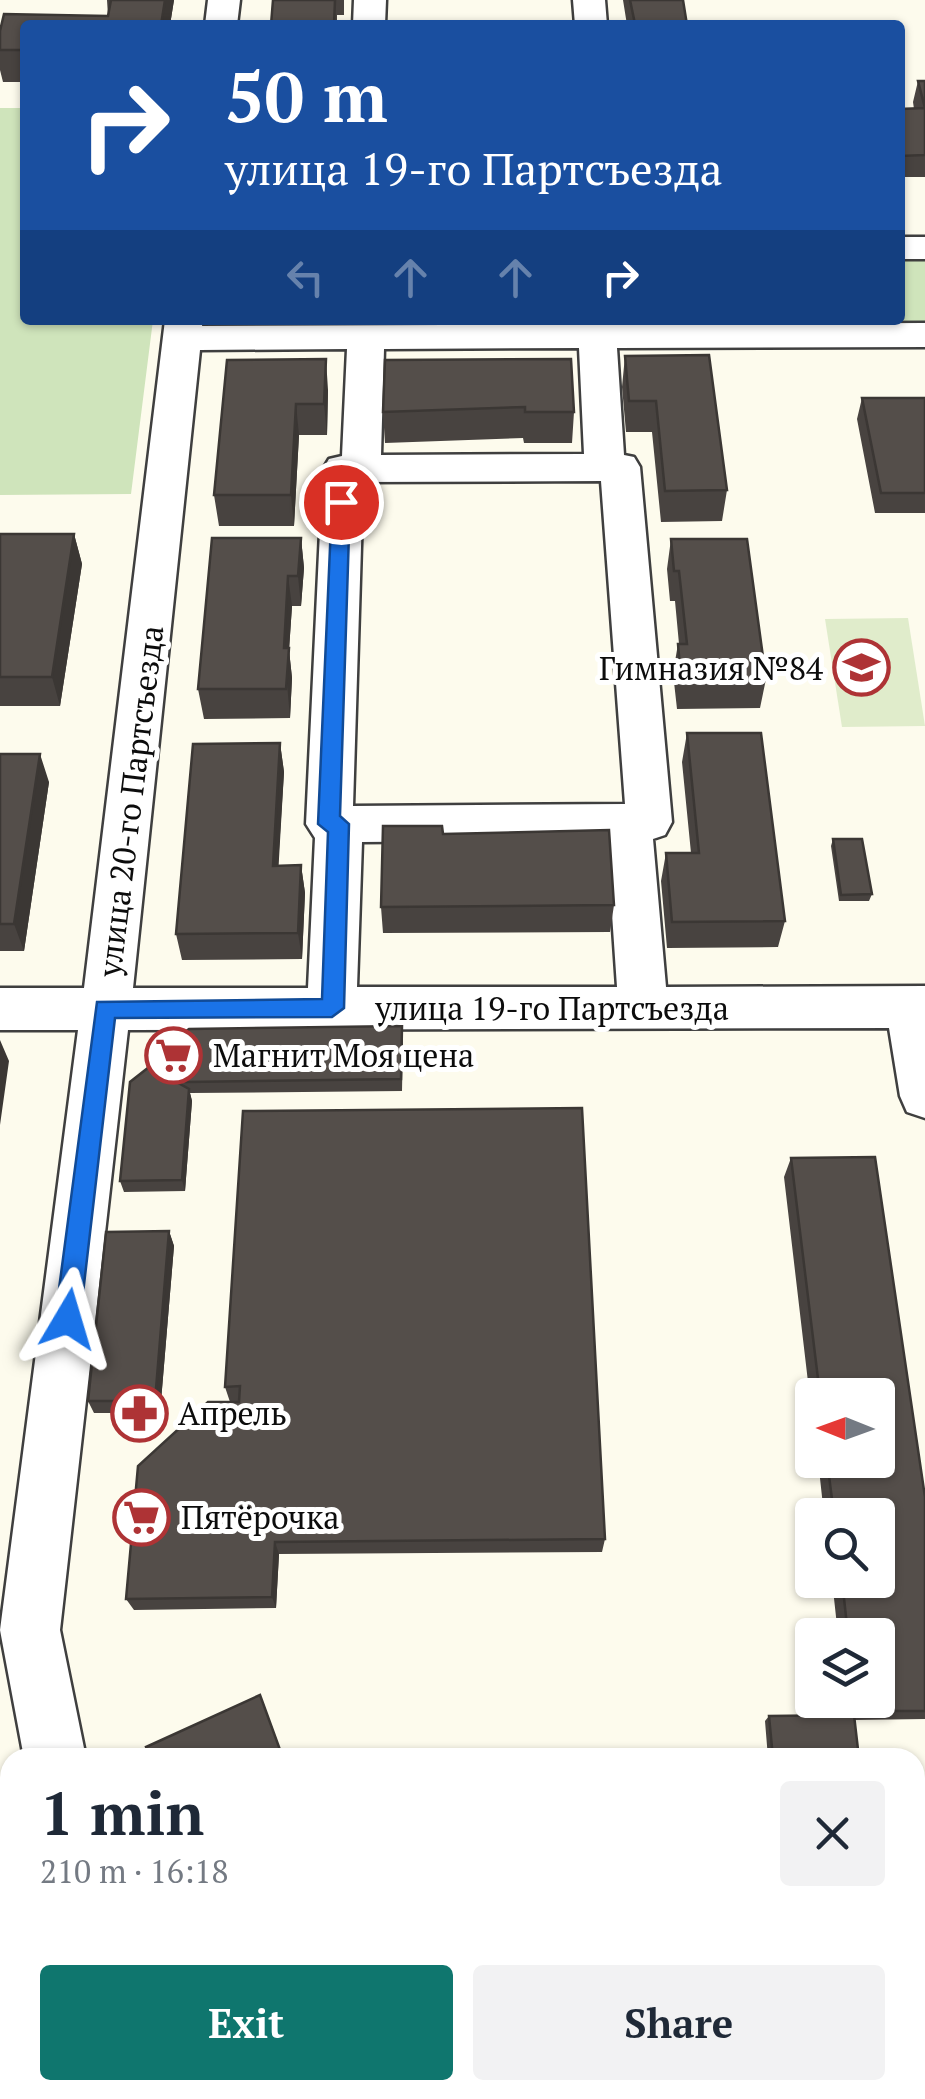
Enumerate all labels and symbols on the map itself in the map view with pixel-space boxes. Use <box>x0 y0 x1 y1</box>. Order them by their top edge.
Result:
pin <box>299 460 384 545</box>
street label: улица 20-го Партсъезда <box>87 623 172 980</box>
school or university icon: Гимназия №84 <box>832 638 892 698</box>
place label: Гимназия №84 <box>599 647 823 689</box>
street label: улица 19-го Партсъезда <box>374 987 729 1029</box>
supermarket icon: Магнит Моя цена <box>144 1025 204 1085</box>
place label: Магнит Моя цена <box>213 1034 474 1076</box>
position arrow <box>16 1267 120 1371</box>
north arrow <box>795 1378 895 1478</box>
pharmacy icon: Апрель <box>109 1383 169 1443</box>
place label: Апрель <box>178 1392 287 1434</box>
supermarket icon: Пятёрочка <box>112 1487 172 1547</box>
place label: Пятёрочка <box>181 1496 339 1538</box>

